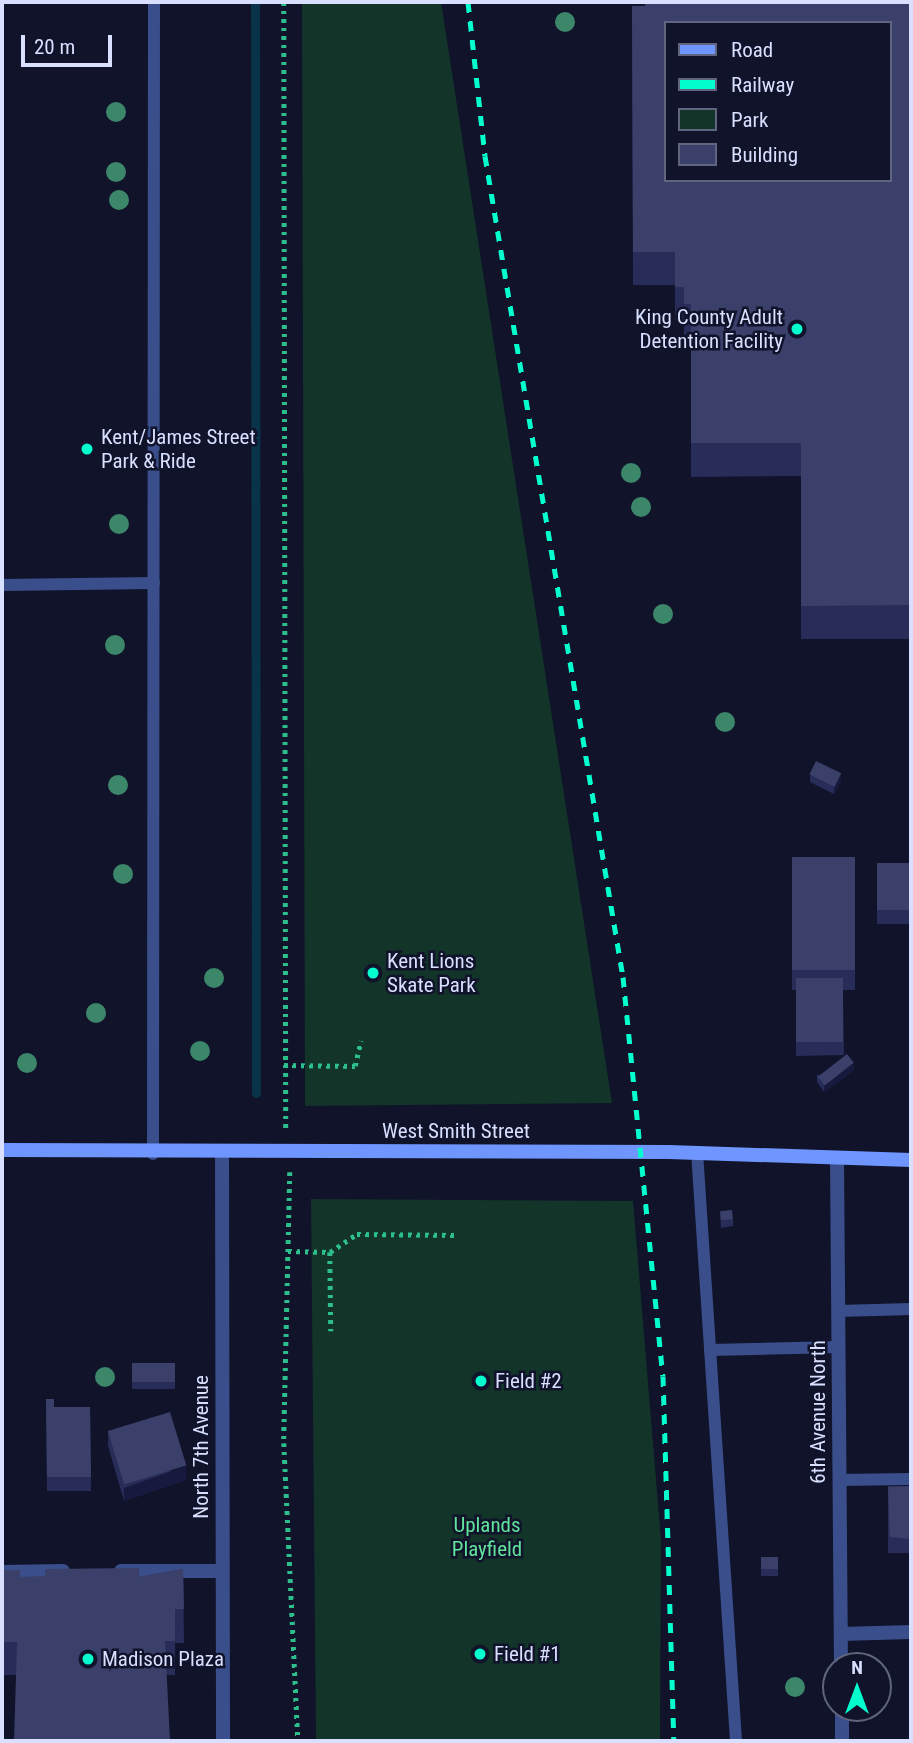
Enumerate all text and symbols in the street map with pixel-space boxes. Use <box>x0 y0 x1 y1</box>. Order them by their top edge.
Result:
scale bar <box>24 21 116 65</box>
legend <box>664 21 892 182</box>
text: 20 m <box>34 35 75 59</box>
text: Road <box>731 38 773 62</box>
text: Railway <box>731 73 794 97</box>
text: Park <box>731 108 768 132</box>
text: Building <box>731 143 798 167</box>
place label: King County Adult Detention Facility <box>635 304 783 354</box>
marker: King County Adult Detention Facility <box>789 321 805 337</box>
place label: Kent/James Street Park & Ride <box>101 424 256 474</box>
marker: Kent/James Street Park & Ride <box>79 441 95 457</box>
place label: Kent Lions Skate Park <box>387 948 476 998</box>
marker: Kent Lions Skate Park <box>365 965 381 981</box>
street label: West Smith Street <box>382 1118 530 1144</box>
street label: 6th Avenue North <box>805 1340 831 1484</box>
place label: Field #2 <box>495 1368 562 1394</box>
marker: Field #2 <box>473 1373 489 1389</box>
street label: North 7th Avenue <box>188 1375 214 1519</box>
park label: Uplands Playfield <box>452 1512 522 1562</box>
place label: Field #1 <box>494 1641 561 1667</box>
place label: Madison Plaza <box>102 1646 224 1672</box>
marker: Field #1 <box>472 1646 488 1662</box>
marker: Madison Plaza <box>80 1651 96 1667</box>
north arrow <box>822 1652 892 1722</box>
text: N <box>851 1656 863 1679</box>

